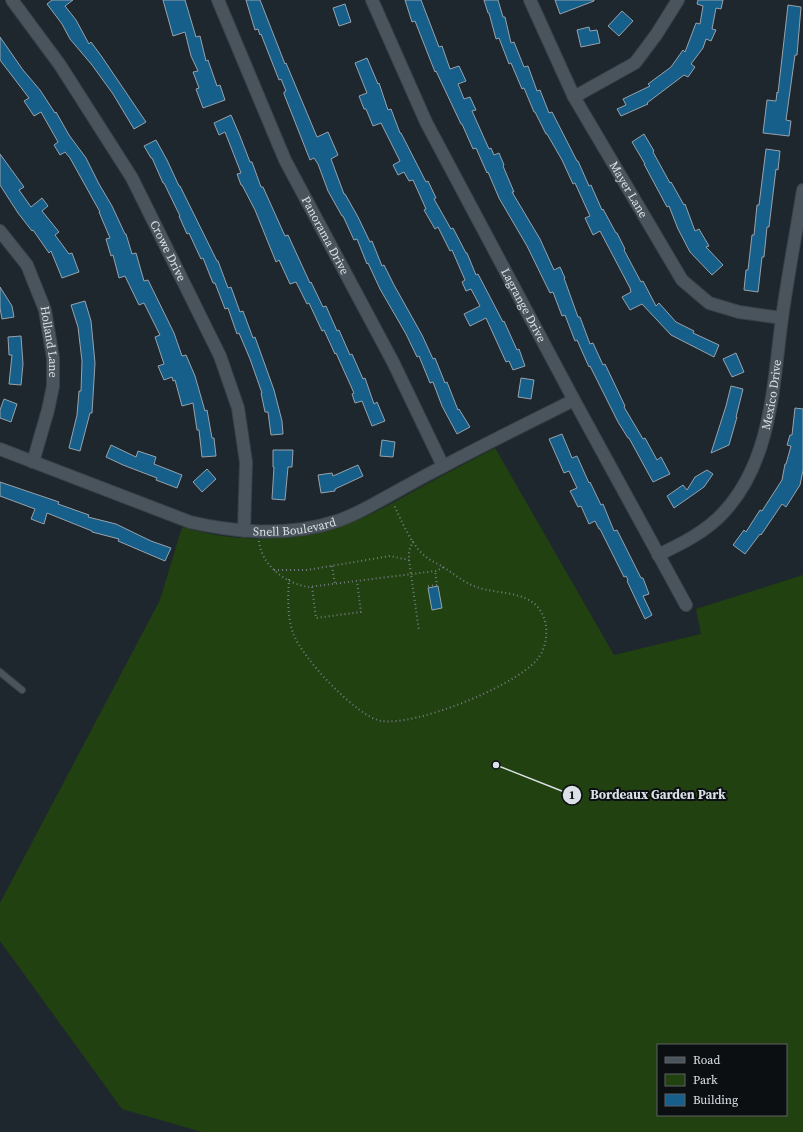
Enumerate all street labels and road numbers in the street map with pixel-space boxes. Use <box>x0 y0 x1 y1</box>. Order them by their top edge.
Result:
street label: Mayer Lane <box>606 158 652 221</box>
street label: Panorama Drive <box>298 193 353 277</box>
street label: Crowe Drive <box>146 218 190 284</box>
street label: Lagrange Drive <box>497 265 550 345</box>
street label: Holland Lane <box>36 305 61 378</box>
street label: Mexico Drive <box>758 359 785 431</box>
street label: Snell Boulevard <box>252 514 338 540</box>

